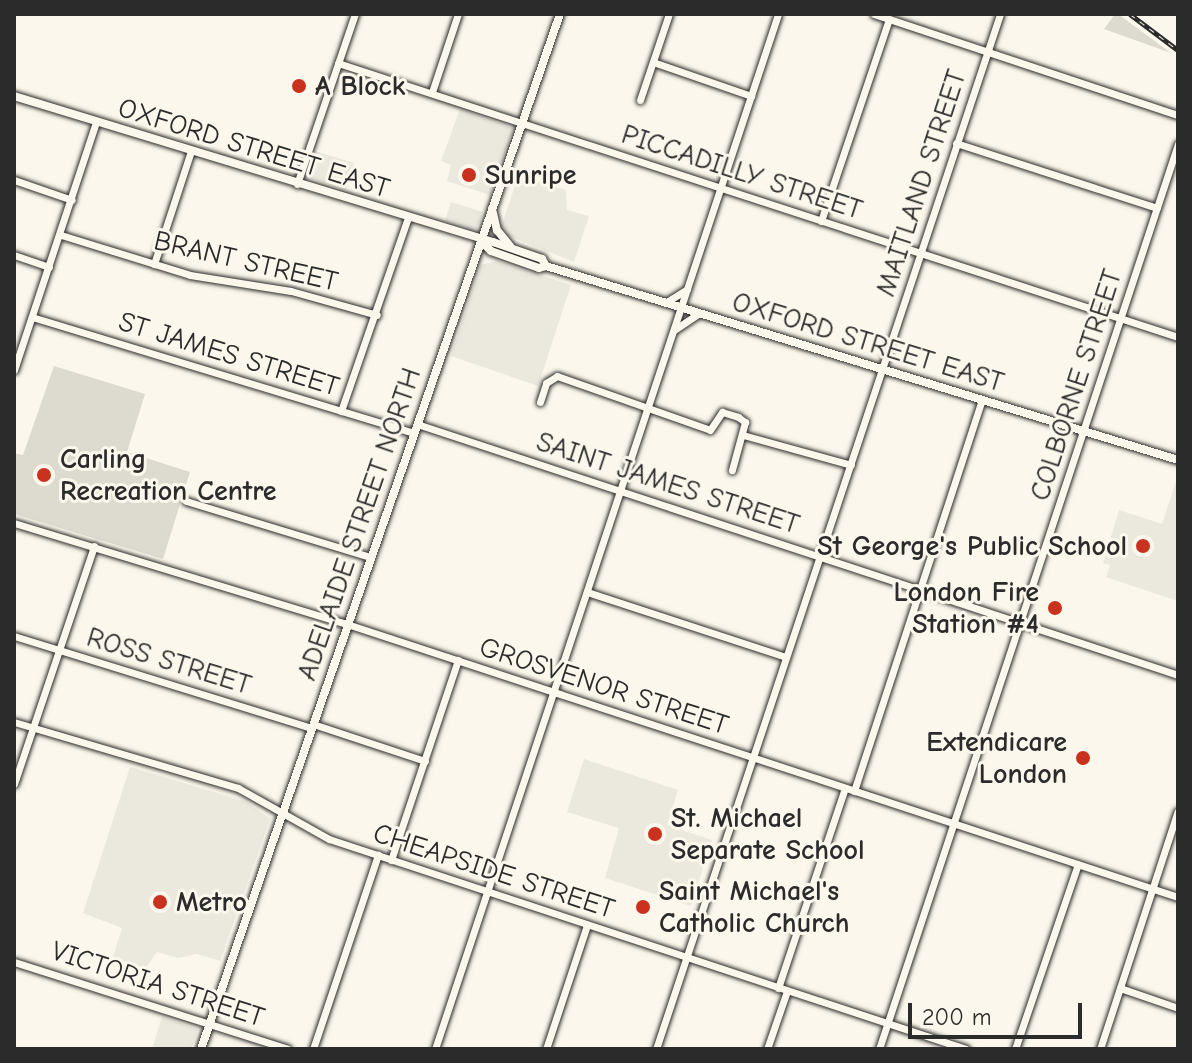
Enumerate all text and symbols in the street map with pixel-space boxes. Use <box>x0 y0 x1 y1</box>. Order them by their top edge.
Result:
street label: MAITLAND STREET <box>869 66 973 300</box>
place label: A Block <box>315 69 405 103</box>
marker: A Block <box>290 77 308 95</box>
street label: OXFORD STREET EAST <box>114 91 394 205</box>
street label: PICCADILLY STREET <box>617 117 867 227</box>
place label: Sunripe <box>485 158 576 192</box>
marker: Sunripe <box>460 166 478 184</box>
street label: BRANT STREET <box>151 224 341 298</box>
street label: COLBORNE STREET <box>1023 265 1129 505</box>
street label: OXFORD STREET EAST <box>728 285 1008 399</box>
street label: ST JAMES STREET <box>115 304 343 404</box>
street label: ADELAIDE STREET NORTH <box>290 363 428 685</box>
street label: SAINT JAMES STREET <box>532 425 804 541</box>
place label: Carling Recreation Centre <box>60 442 276 508</box>
marker: Carling Recreation Centre <box>35 466 53 484</box>
place label: St George's Public School <box>817 529 1127 563</box>
marker: St George's Public School <box>1134 537 1152 555</box>
place label: London Fire Station #4 <box>893 575 1039 641</box>
marker: London Fire Station #4 <box>1046 599 1064 617</box>
street label: ROSS STREET <box>83 620 255 702</box>
street label: GROSVENOR STREET <box>475 630 733 742</box>
place label: Extendicare London <box>926 725 1067 791</box>
marker: Extendicare London <box>1074 749 1092 767</box>
place label: St. Michael Separate School <box>671 801 865 867</box>
street label: CHEAPSIDE STREET <box>369 816 619 926</box>
marker: St. Michael Separate School <box>646 825 664 843</box>
place label: Saint Michael's Catholic Church <box>659 874 850 940</box>
place label: Metro <box>176 885 247 919</box>
marker: Metro <box>151 893 169 911</box>
marker: Saint Michael's Catholic Church <box>634 898 652 916</box>
street label: VICTORIA STREET <box>47 934 269 1034</box>
scale bar <box>912 987 1086 1037</box>
text: 200 m <box>922 1003 992 1031</box>

